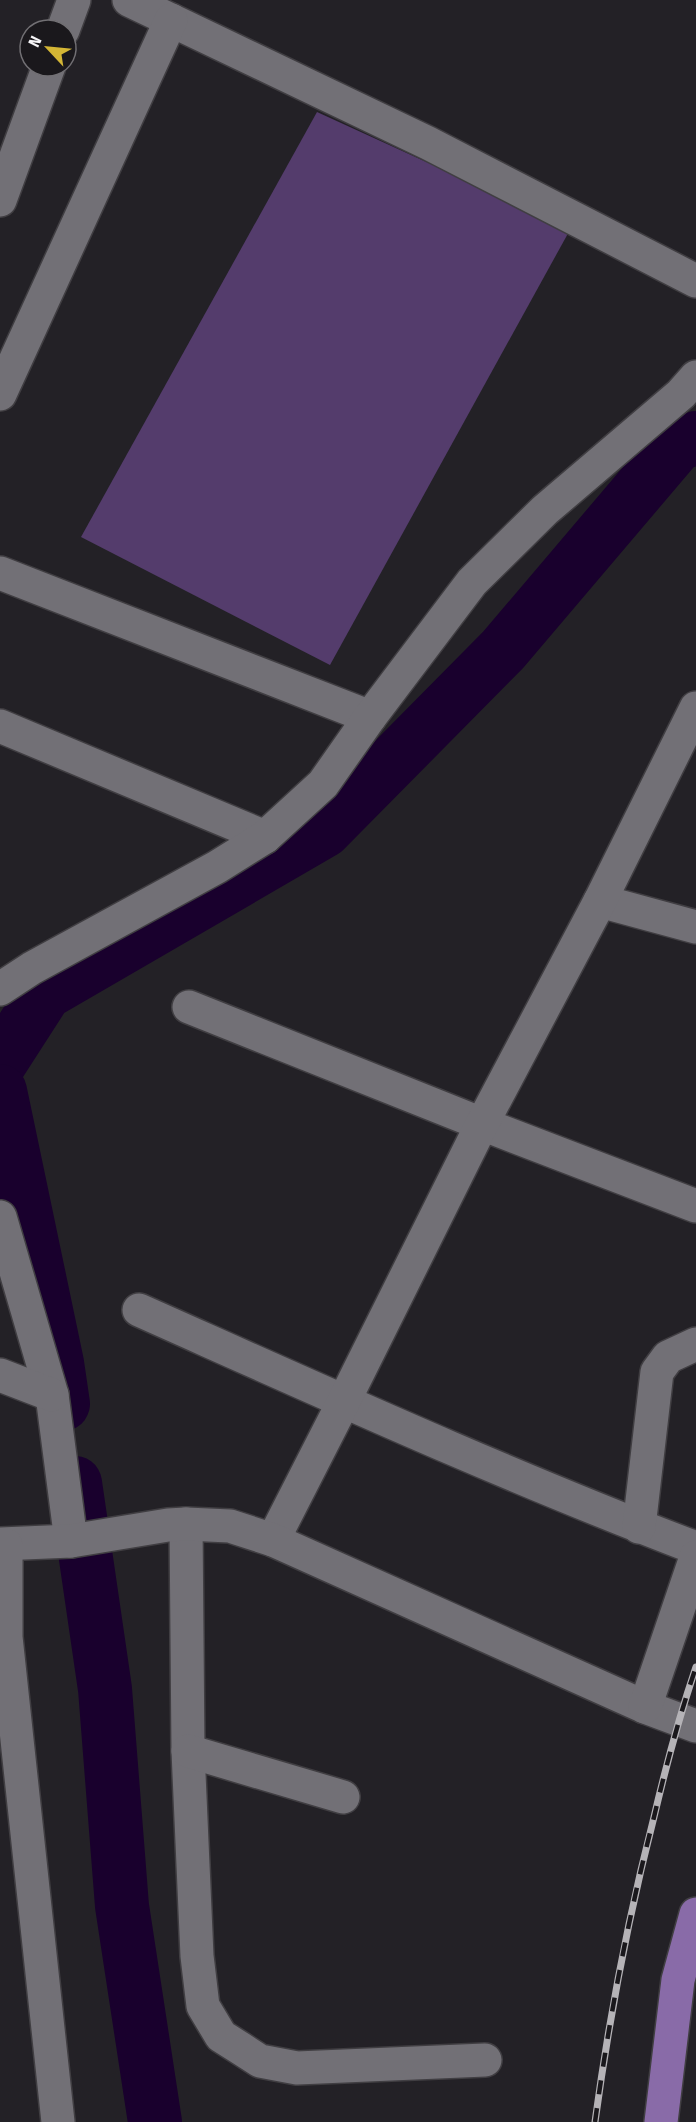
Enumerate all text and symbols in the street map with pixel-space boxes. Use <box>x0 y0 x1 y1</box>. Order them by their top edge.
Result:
north arrow <box>18 18 78 78</box>
text: N <box>24 33 46 50</box>

